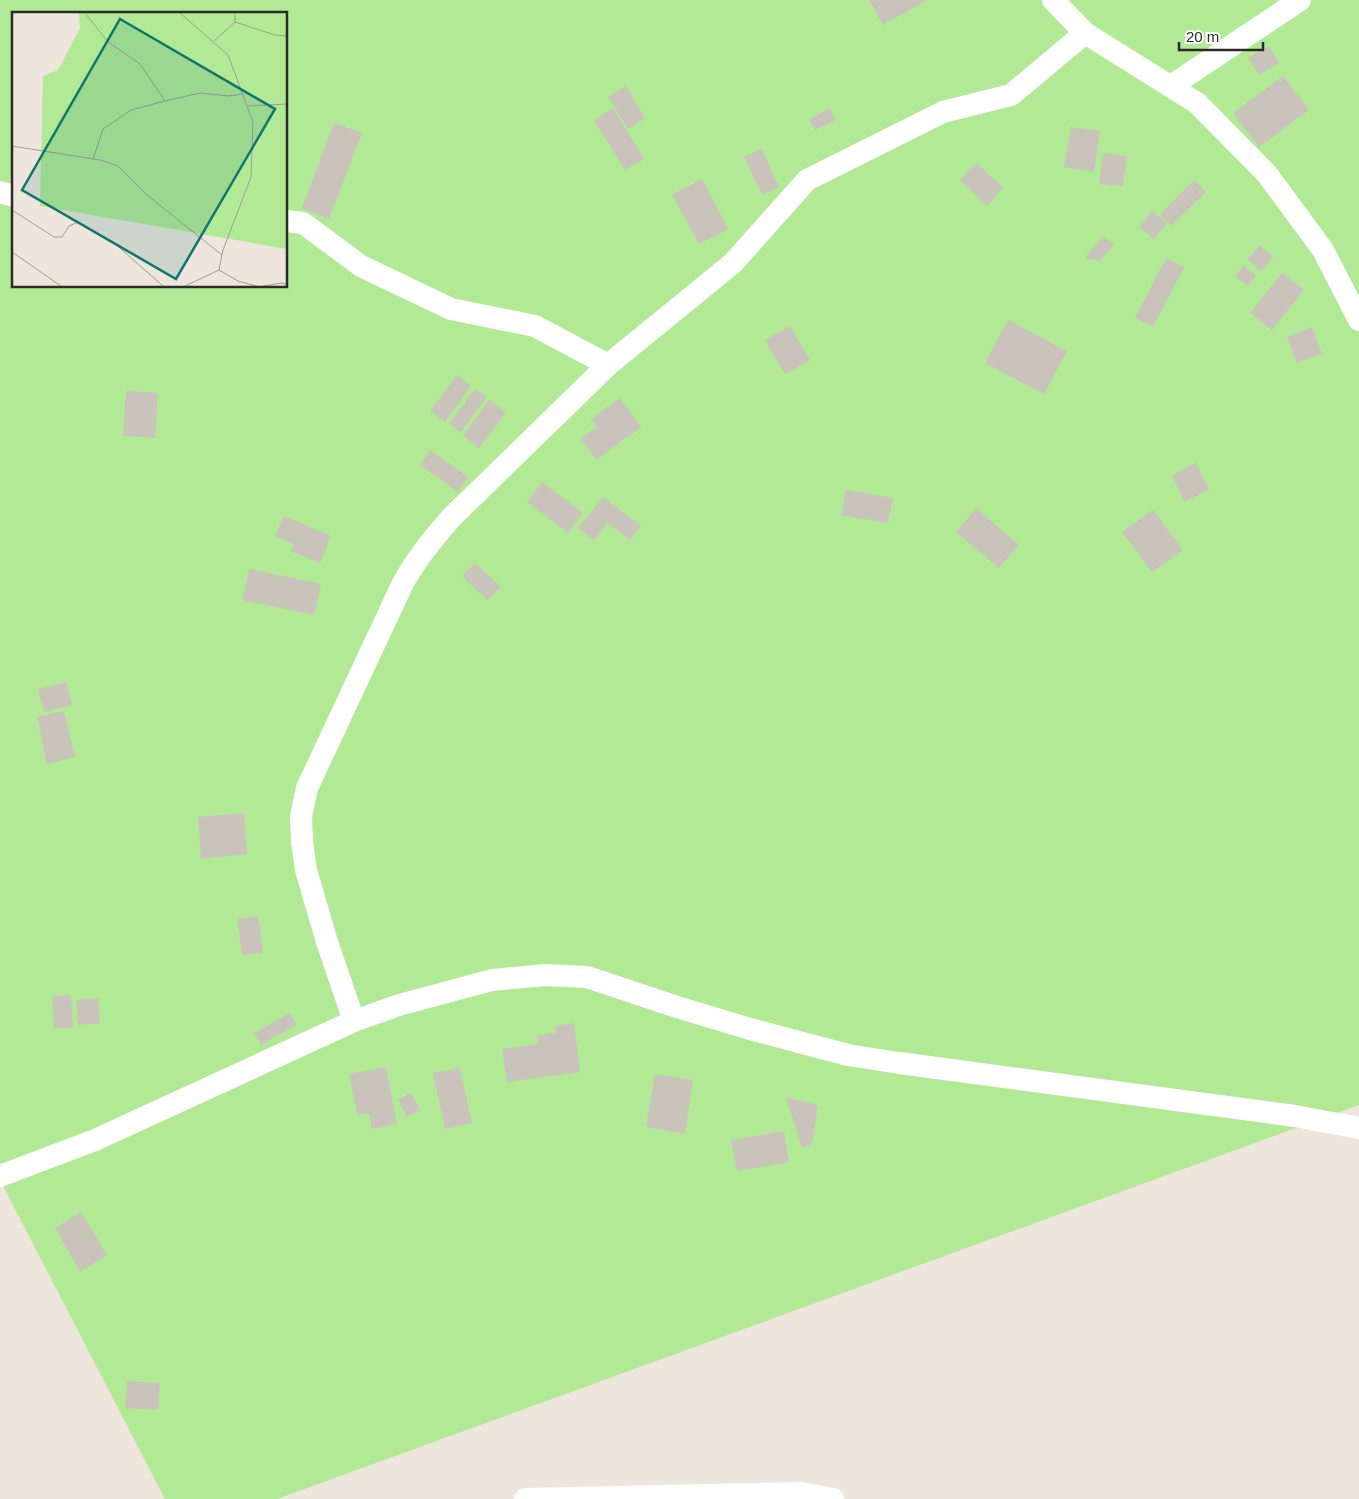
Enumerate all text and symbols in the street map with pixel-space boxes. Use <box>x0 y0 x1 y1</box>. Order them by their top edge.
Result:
inset map <box>12 12 288 288</box>
scale bar <box>1179 20 1263 52</box>
text: 20 m <box>1186 28 1219 45</box>

